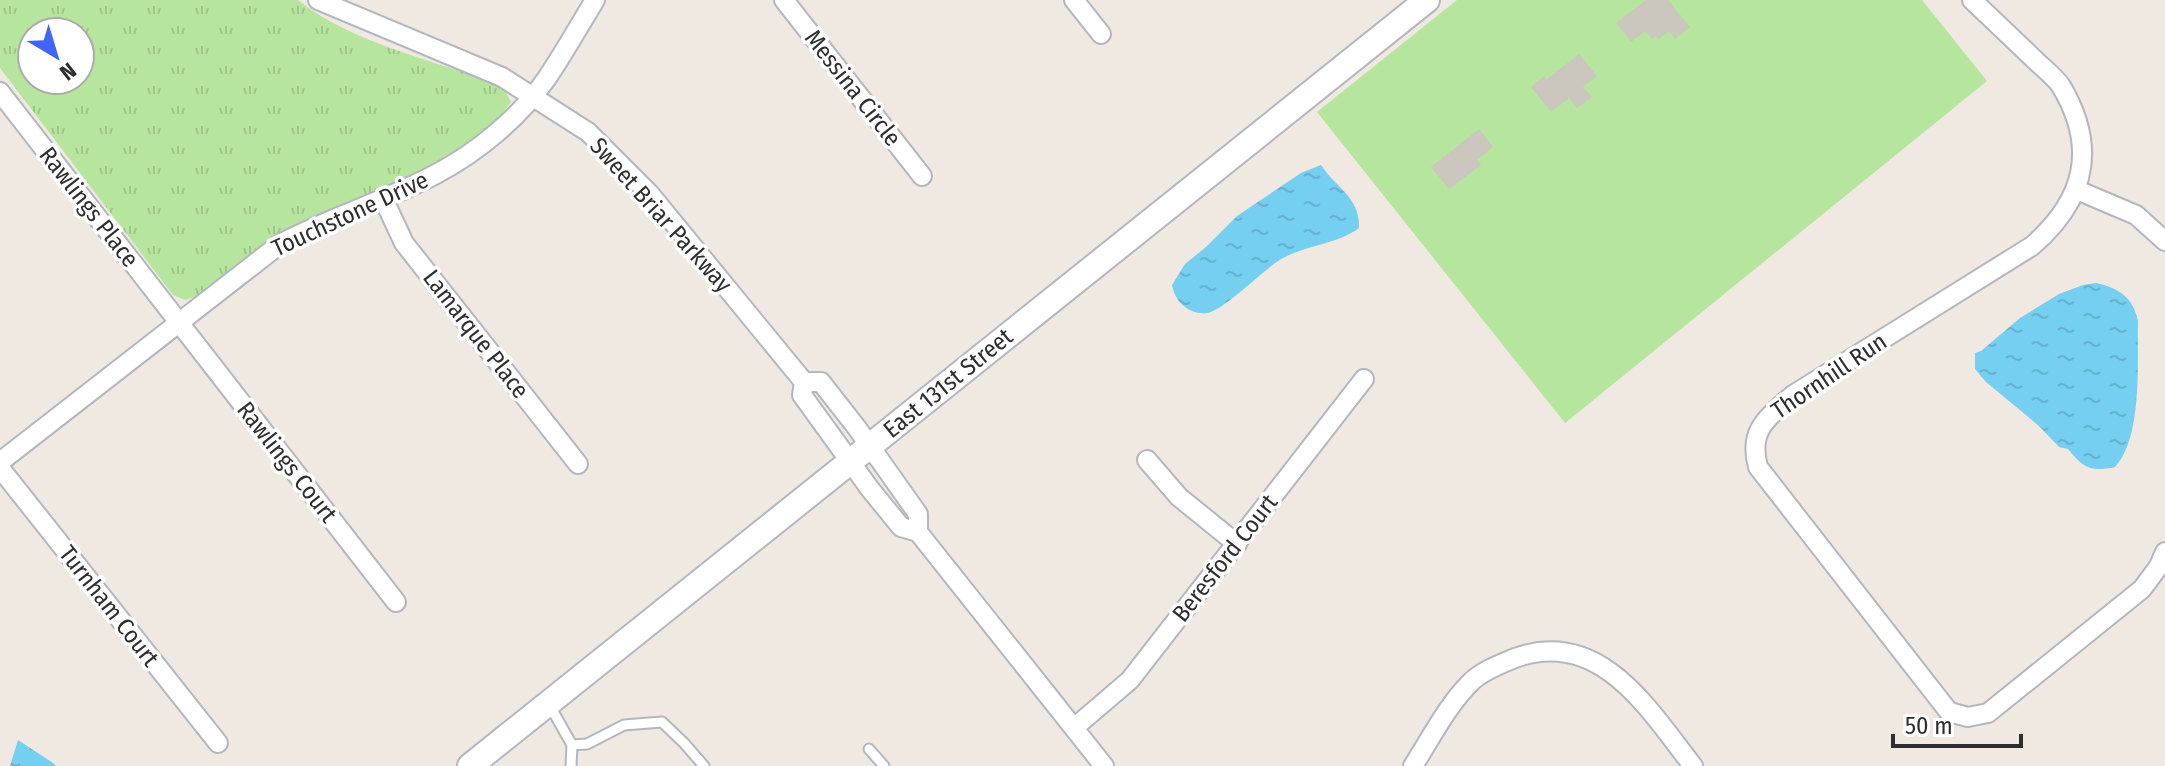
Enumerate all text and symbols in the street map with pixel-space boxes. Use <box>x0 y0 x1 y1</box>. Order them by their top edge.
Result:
north arrow <box>16 16 96 96</box>
street label: Messina Circle <box>799 24 907 152</box>
text: N <box>54 57 82 86</box>
street label: Sweet Briar Parkway <box>584 132 738 298</box>
street label: Rawlings Place <box>34 142 144 272</box>
street label: Touchstone Drive <box>267 166 433 262</box>
street label: Lamarque Place <box>417 264 535 404</box>
street label: East 131st Street <box>878 322 1018 444</box>
street label: Thornhill Run <box>1766 327 1892 425</box>
street label: Rawlings Court <box>231 396 343 528</box>
street label: Beresford Court <box>1167 489 1283 627</box>
street label: Turnham Court <box>53 540 165 672</box>
scale bar <box>1893 698 2021 748</box>
text: 50 m <box>1905 712 1953 740</box>

